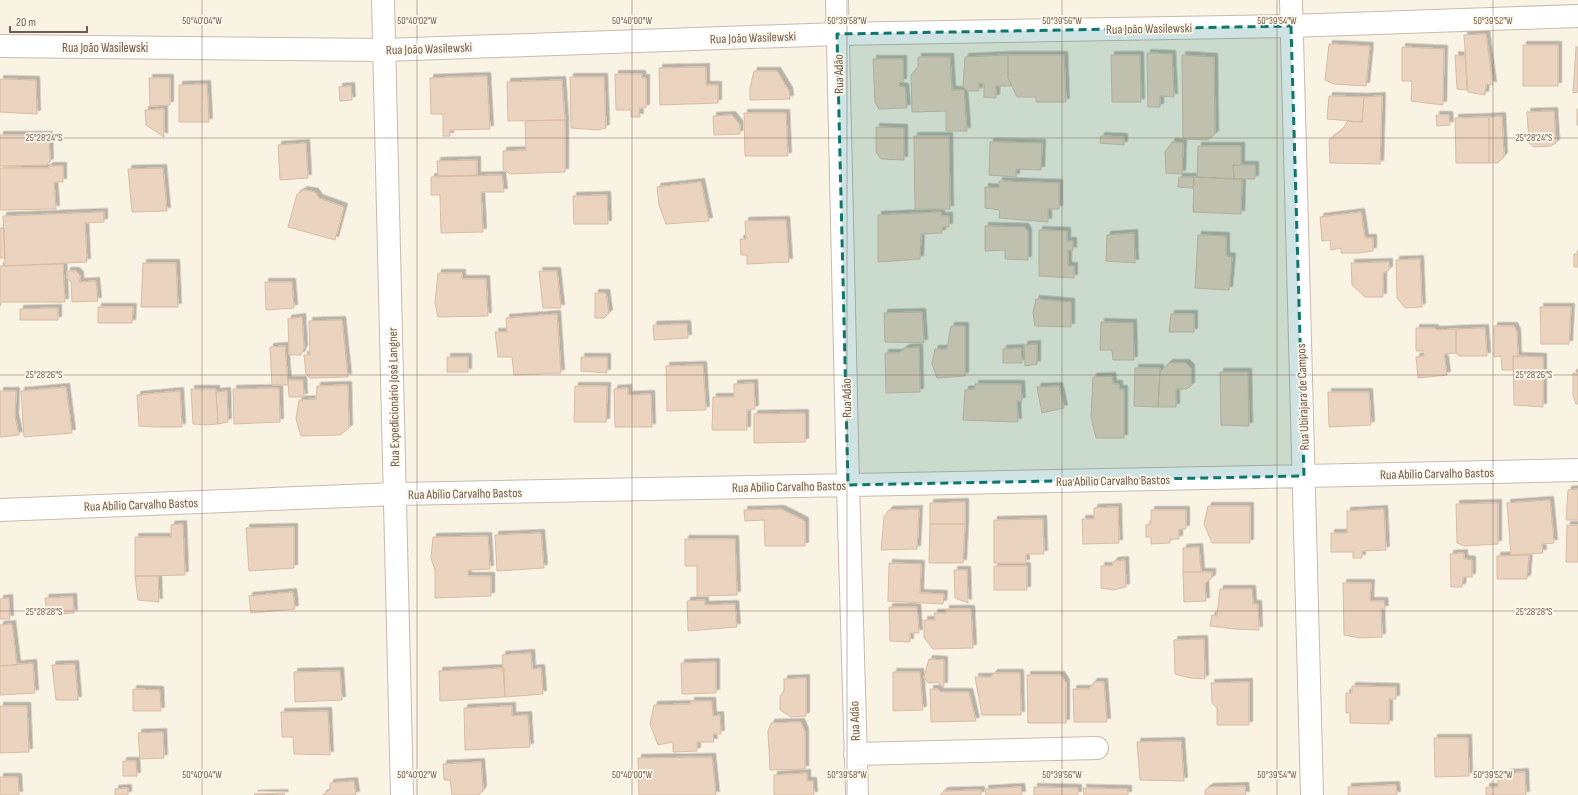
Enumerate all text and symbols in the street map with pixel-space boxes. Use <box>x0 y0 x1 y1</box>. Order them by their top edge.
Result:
scale bar <box>10 8 87 34</box>
text: 20 m <box>16 15 36 30</box>
text: 50°40'04"W <box>182 15 222 27</box>
text: 50°40'02"W <box>397 15 437 27</box>
text: 50°40'00"W <box>612 15 652 27</box>
text: 50°39'58"W <box>827 15 867 27</box>
text: 50°39'56"W <box>1042 15 1082 27</box>
text: 50°39'54"W <box>1257 15 1297 27</box>
text: 50°39'52"W <box>1473 15 1513 27</box>
street label: Rua João Wasilewski <box>1106 20 1192 38</box>
street label: Rua João Wasilewski <box>710 29 796 47</box>
street label: Rua João Wasilewski <box>62 40 148 56</box>
street label: Rua João Wasilewski <box>386 40 472 58</box>
street label: Rua Adão <box>831 54 847 94</box>
text: 25°28'24"S <box>26 132 62 144</box>
text: 25°28'24"S <box>1516 132 1552 144</box>
street label: Rua Expedicionário José Langner <box>385 327 403 467</box>
street label: Rua Ubirajara de Campos <box>1293 343 1313 451</box>
text: 25°28'26"S <box>26 369 62 381</box>
text: 25°28'26"S <box>1516 369 1552 381</box>
street label: Rua Adão <box>839 378 855 418</box>
street label: Rua Abílio Carvalho Bastos <box>1380 465 1495 483</box>
street label: Rua Abílio Carvalho Bastos <box>1056 472 1171 490</box>
street label: Rua Abílio Carvalho Bastos <box>732 478 847 496</box>
street label: Rua Abílio Carvalho Bastos <box>408 485 523 503</box>
street label: Rua Abílio Carvalho Bastos <box>84 495 199 515</box>
text: 25°28'28"S <box>26 606 62 618</box>
text: 25°28'28"S <box>1516 606 1552 618</box>
street label: Rua Adão <box>846 701 864 741</box>
text: 50°40'04"W <box>182 769 222 781</box>
text: 50°40'02"W <box>397 769 437 781</box>
text: 50°40'00"W <box>612 769 652 781</box>
text: 50°39'58"W <box>827 769 867 781</box>
text: 50°39'56"W <box>1042 769 1082 781</box>
text: 50°39'54"W <box>1257 769 1297 781</box>
text: 50°39'52"W <box>1473 769 1513 781</box>

